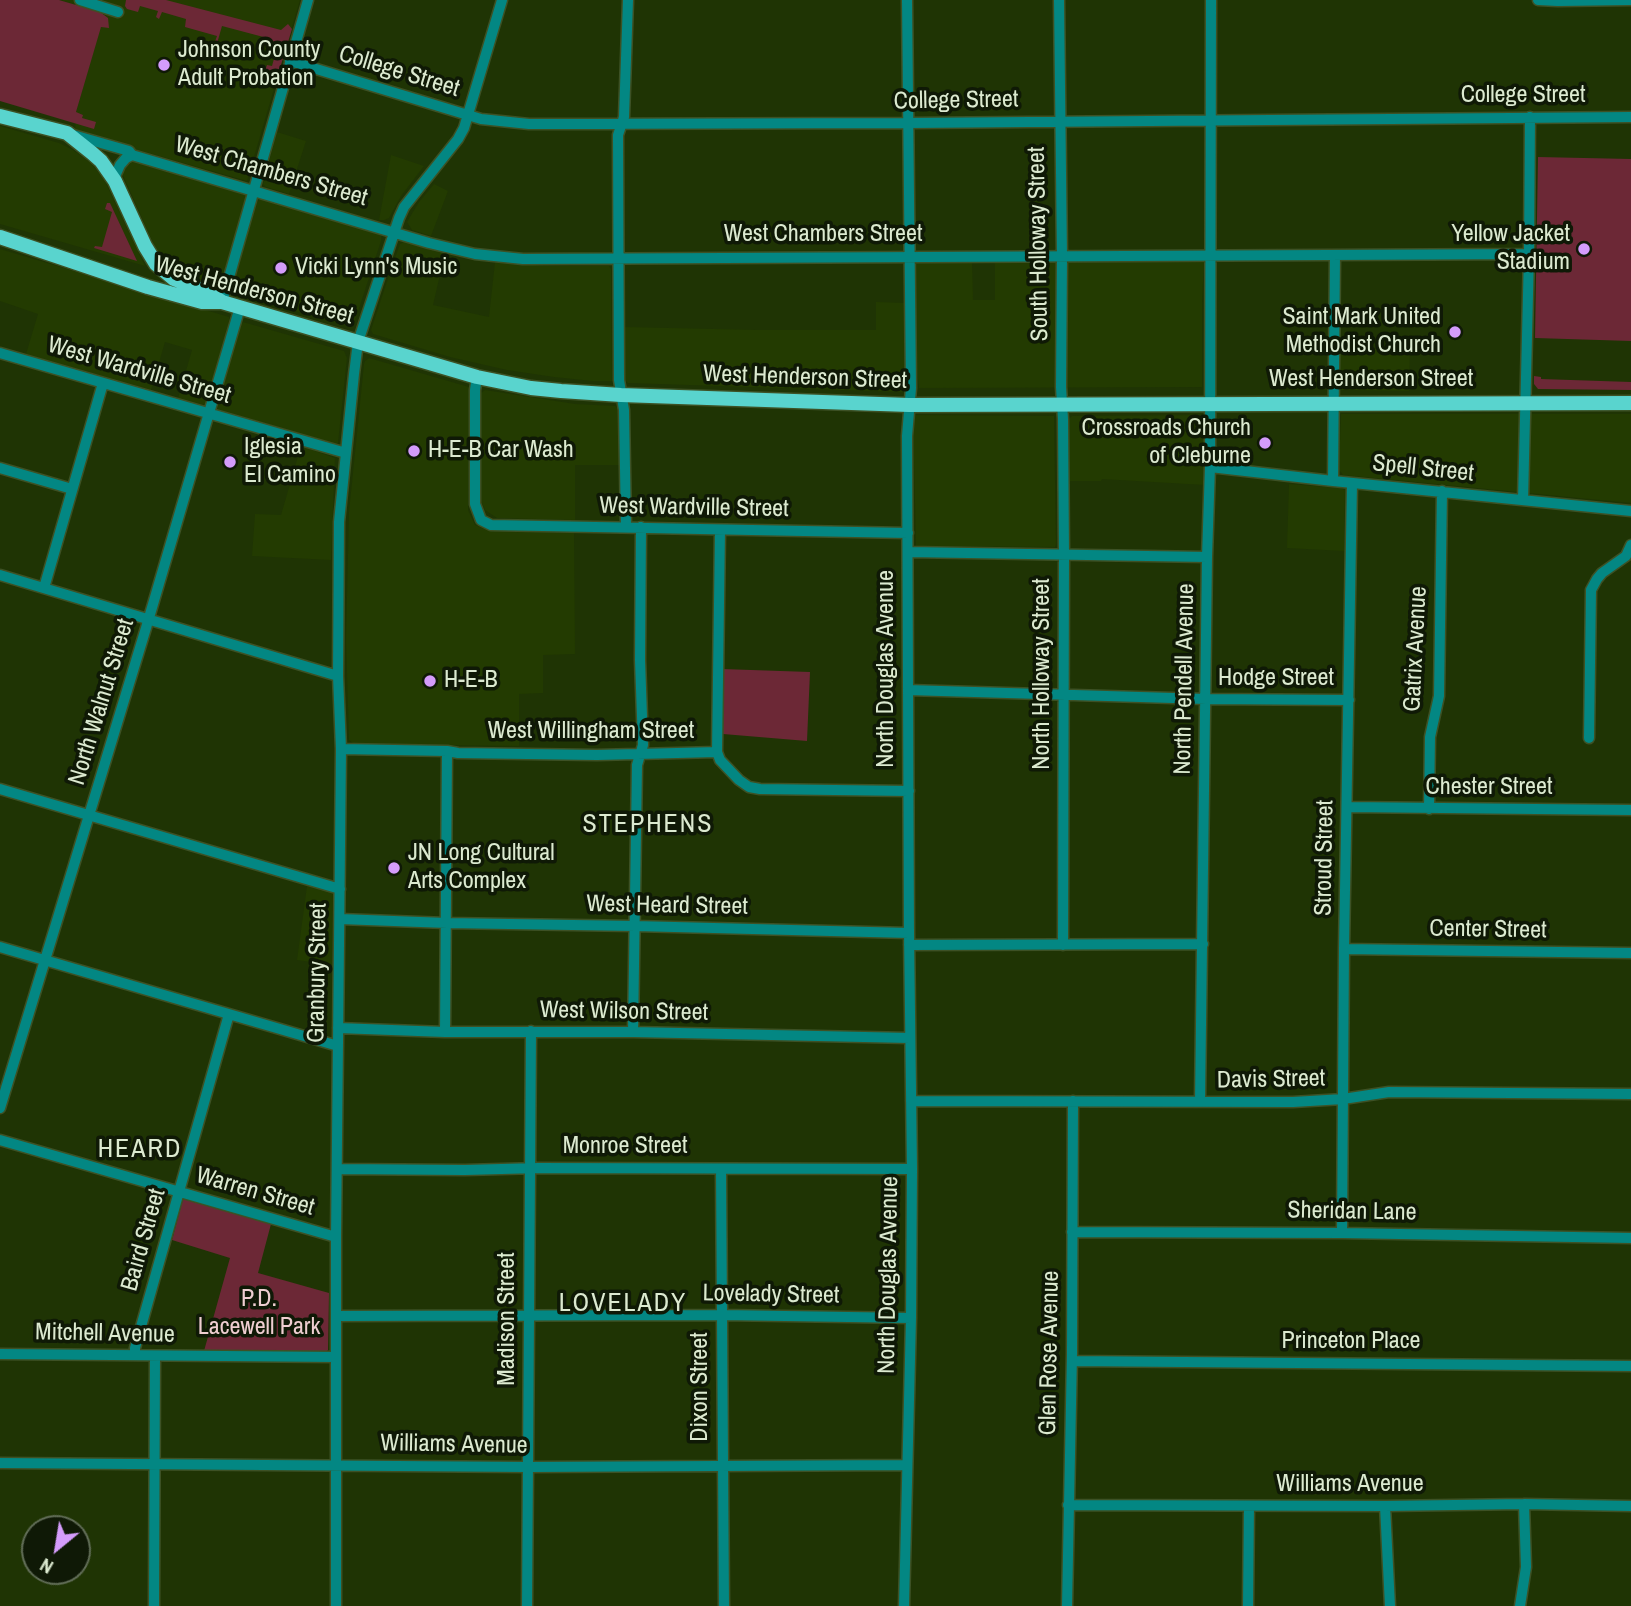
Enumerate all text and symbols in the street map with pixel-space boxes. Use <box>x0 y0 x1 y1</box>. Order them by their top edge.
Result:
place label: Johnson County Adult Probation <box>178 37 320 93</box>
street label: College Street <box>335 40 463 104</box>
marker: Johnson County Adult Probation <box>156 57 172 73</box>
street label: College Street <box>1461 82 1585 110</box>
street label: College Street <box>893 86 1019 116</box>
street label: West Chambers Street <box>172 131 370 213</box>
street label: South Holloway Street <box>1023 146 1055 342</box>
street label: West Chambers Street <box>724 221 922 249</box>
place label: Yellow Jacket Stadium <box>1451 221 1570 277</box>
marker: Yellow Jacket Stadium <box>1576 241 1592 257</box>
street label: West Henderson Street <box>152 251 356 331</box>
place label: Vicki Lynn's Music <box>295 254 457 282</box>
marker: Vicki Lynn's Music <box>273 260 289 276</box>
place label: Saint Mark United Methodist Church <box>1282 304 1441 360</box>
marker: Saint Mark United Methodist Church <box>1447 324 1463 340</box>
street label: West Wardville Street <box>44 331 234 411</box>
street label: West Henderson Street <box>702 360 908 396</box>
street label: West Henderson Street <box>1269 366 1473 394</box>
place label: Crossroads Church of Cleburne <box>1081 415 1251 471</box>
place label: Iglesia El Camino <box>244 434 336 490</box>
marker: Crossroads Church of Cleburne <box>1257 435 1273 451</box>
place label: H-E-B Car Wash <box>428 437 574 465</box>
marker: H-E-B Car Wash <box>406 443 422 459</box>
street label: Spell Street <box>1371 449 1475 489</box>
marker: Iglesia El Camino <box>222 454 238 470</box>
street label: West Wardville Street <box>599 492 789 524</box>
street label: North Douglas Avenue <box>873 570 901 768</box>
street label: North Holloway Street <box>1029 578 1057 770</box>
street label: North Pendell Avenue <box>1169 583 1201 775</box>
street label: Gatrix Avenue <box>1398 586 1434 712</box>
street label: North Walnut Street <box>63 615 141 789</box>
street label: Hodge Street <box>1218 665 1334 693</box>
place label: H-E-B <box>444 667 498 695</box>
marker: H-E-B <box>422 673 438 689</box>
street label: West Willingham Street <box>488 718 694 746</box>
street label: Chester Street <box>1426 774 1552 802</box>
street label: Stroud Street <box>1310 800 1340 916</box>
district label: STEPHENS <box>584 809 712 841</box>
place label: JN Long Cultural Arts Complex <box>408 840 555 896</box>
marker: JN Long Cultural Arts Complex <box>386 860 402 876</box>
street label: West Heard Street <box>586 890 748 922</box>
street label: Granbury Street <box>302 903 334 1043</box>
street label: Center Street <box>1429 915 1547 945</box>
street label: West Wilson Street <box>540 996 708 1028</box>
street label: Davis Street <box>1217 1065 1325 1095</box>
street label: Monroe Street <box>563 1133 687 1161</box>
district label: HEARD <box>98 1134 182 1166</box>
street label: Warren Street <box>193 1161 317 1223</box>
street label: North Douglas Avenue <box>873 1176 905 1374</box>
street label: Baird Street <box>116 1186 172 1294</box>
street label: Sheridan Lane <box>1287 1196 1417 1228</box>
street label: Madison Street <box>494 1252 522 1386</box>
street label: Glen Rose Avenue <box>1034 1270 1066 1436</box>
street label: Lovelady Street <box>702 1279 840 1311</box>
park label: P.D. Lacewell Park <box>198 1286 320 1342</box>
district label: LOVELADY <box>560 1288 686 1320</box>
street label: Mitchell Avenue <box>35 1318 175 1350</box>
street label: Princeton Place <box>1282 1328 1420 1356</box>
street label: Dixon Street <box>687 1332 715 1442</box>
street label: Williams Avenue <box>380 1429 528 1461</box>
street label: Williams Avenue <box>1276 1471 1424 1499</box>
north arrow <box>21 1515 91 1585</box>
text: N <box>35 1552 58 1581</box>

